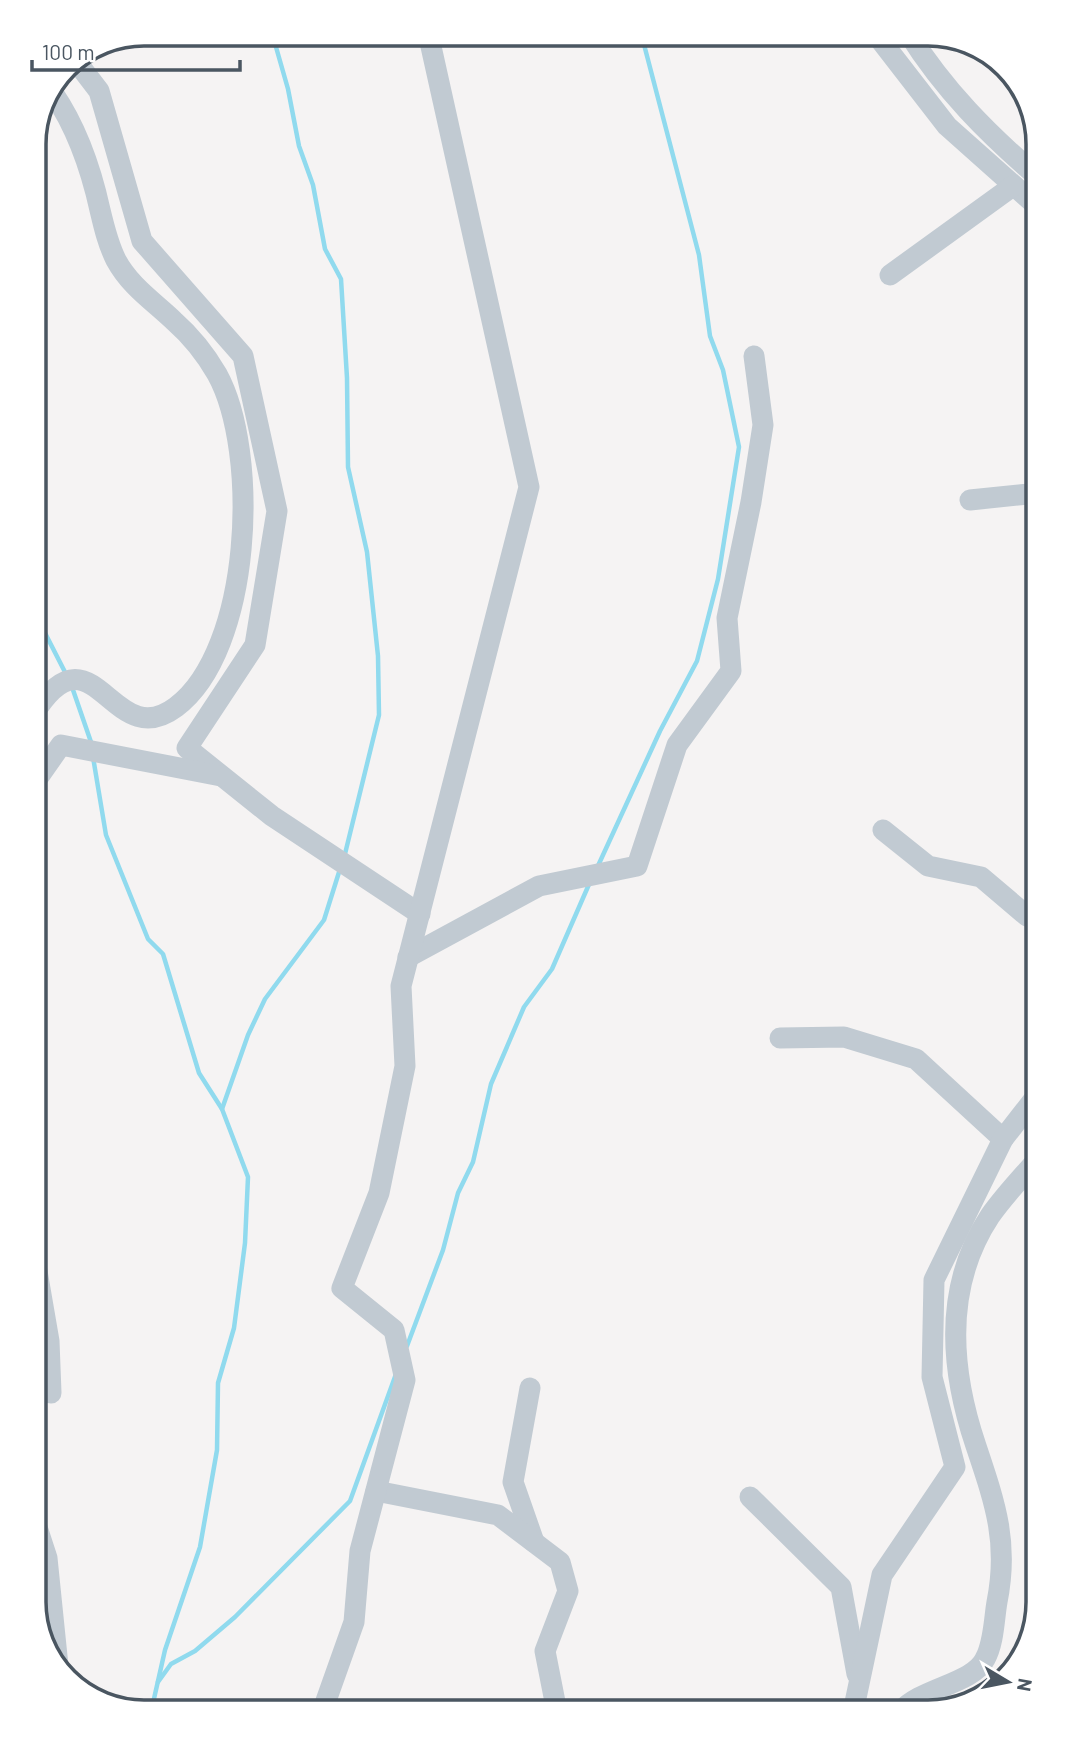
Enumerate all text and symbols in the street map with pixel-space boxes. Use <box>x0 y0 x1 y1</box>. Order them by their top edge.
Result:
scale bar <box>32 28 240 72</box>
text: 100 m <box>42 39 95 64</box>
north arrow <box>973 1647 1043 1717</box>
text: N <box>1013 1677 1038 1693</box>

